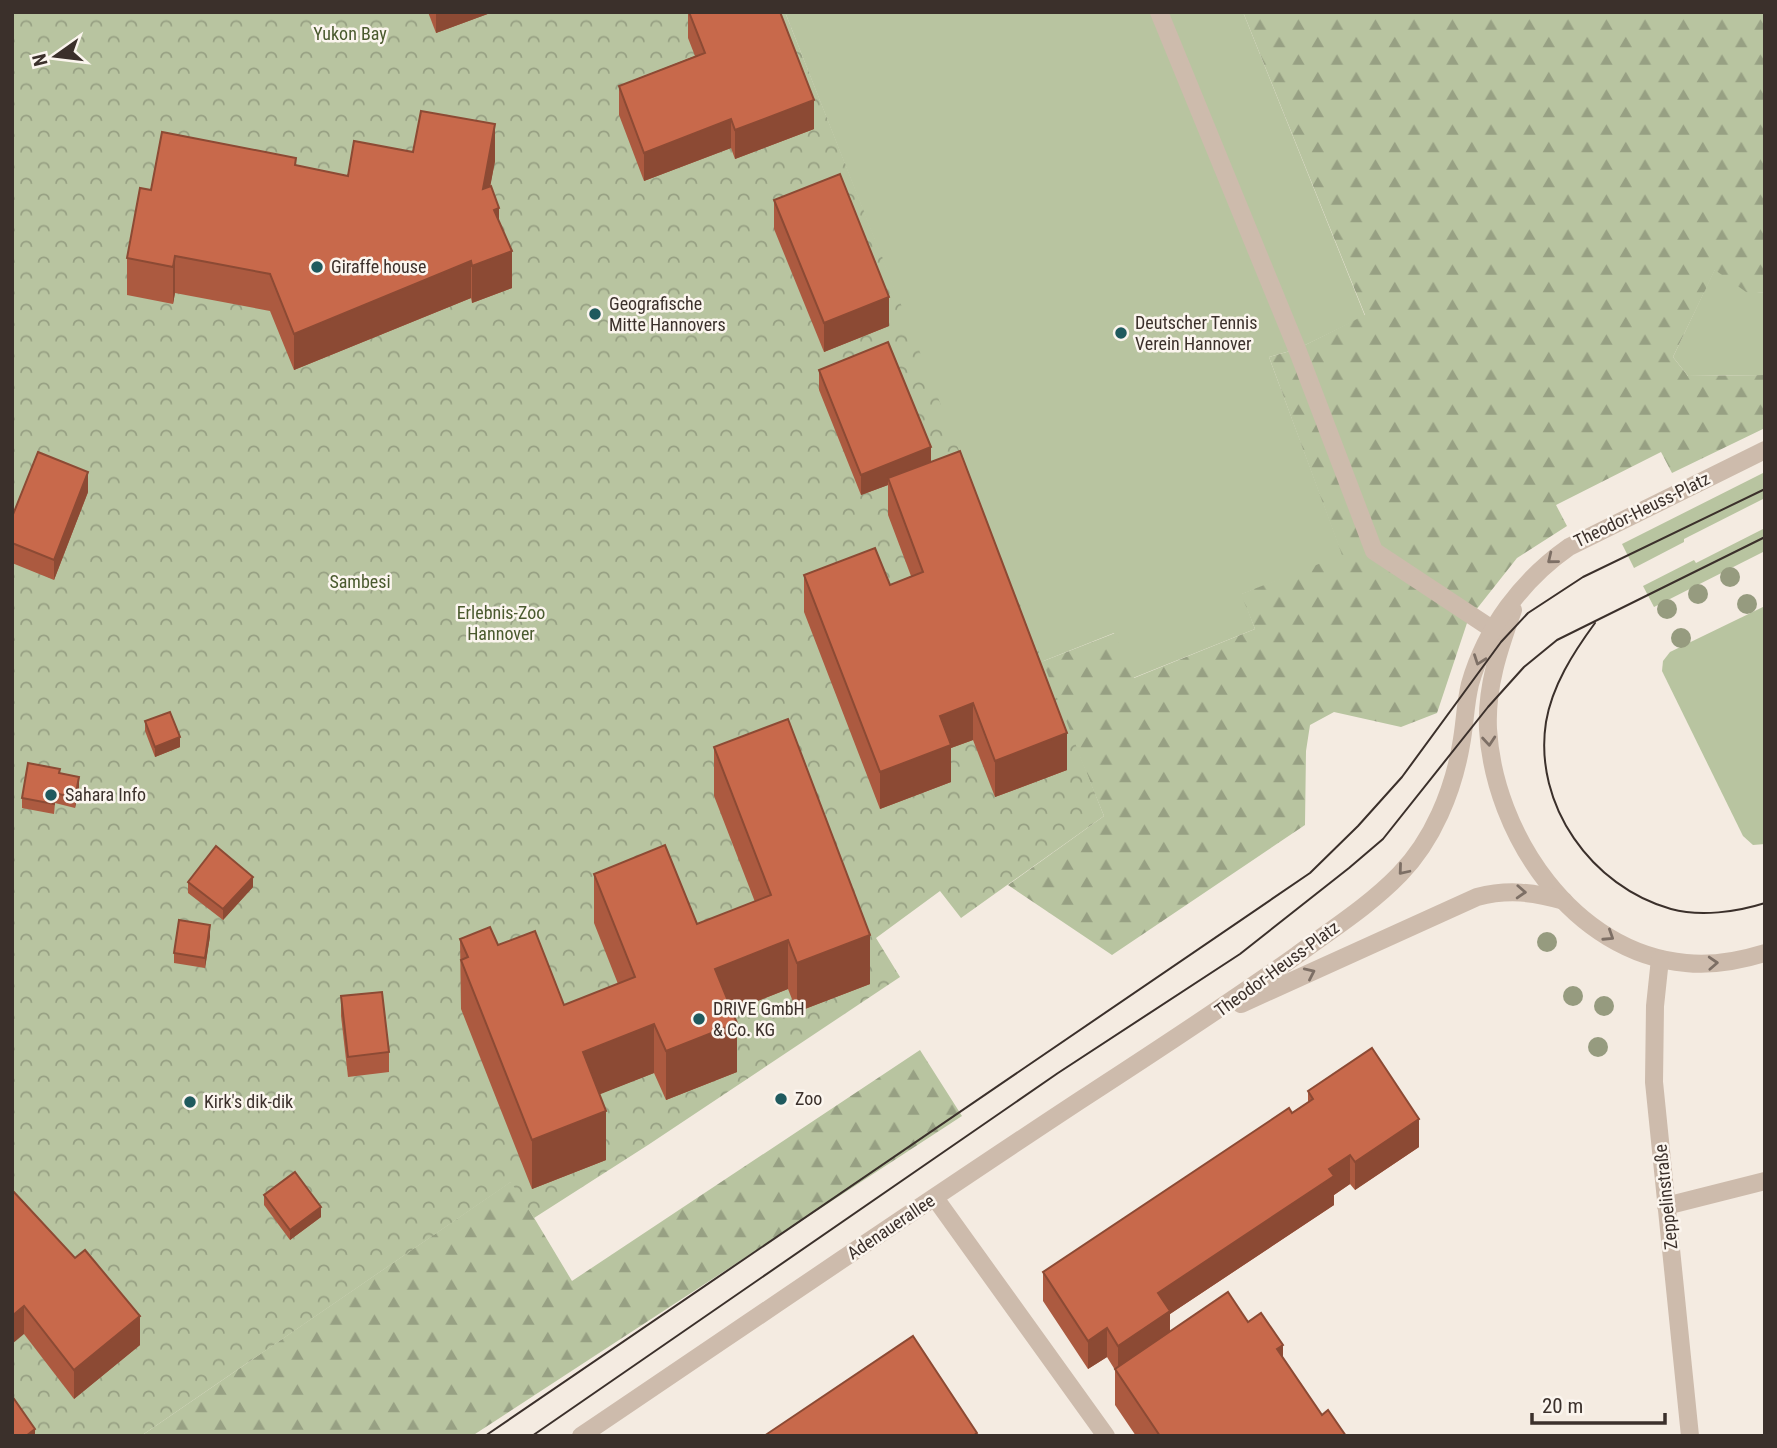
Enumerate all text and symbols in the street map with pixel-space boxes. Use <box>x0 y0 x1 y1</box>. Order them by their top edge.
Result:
north arrow <box>21 21 91 91</box>
park label: Yukon Bay <box>313 23 387 44</box>
text: N <box>27 52 53 68</box>
place label: Giraffe house <box>331 256 426 277</box>
marker: Giraffe house <box>309 259 325 275</box>
place label: Geografische Mitte Hannovers <box>609 293 726 335</box>
marker: Geografische Mitte Hannovers <box>587 306 603 322</box>
place label: Deutscher Tennis Verein Hannover <box>1135 312 1257 354</box>
marker: Deutscher Tennis Verein Hannover <box>1113 325 1129 341</box>
street label: Theodor-Heuss-Platz <box>1570 468 1713 552</box>
one-way arrow <box>1547 551 1559 564</box>
park label: Sambesi <box>329 571 391 592</box>
park label: Erlebnis-Zoo Hannover <box>457 602 545 644</box>
one-way arrow <box>1473 653 1487 665</box>
one-way arrow <box>1482 735 1497 747</box>
place label: Sahara Info <box>65 784 146 805</box>
marker: Sahara Info <box>43 787 59 803</box>
one-way arrow <box>1399 862 1411 875</box>
one-way arrow <box>1516 885 1527 900</box>
street label: Theodor-Heuss-Platz <box>1210 916 1343 1021</box>
one-way arrow <box>1601 928 1614 941</box>
one-way arrow <box>1708 955 1719 970</box>
one-way arrow <box>1302 967 1315 981</box>
place label: DRIVE GmbH & Co. KG <box>713 998 805 1040</box>
marker: DRIVE GmbH & Co. KG <box>691 1011 707 1027</box>
place label: Zoo <box>795 1088 822 1109</box>
place label: Kirk's dik-dik <box>204 1091 293 1112</box>
marker: Zoo <box>773 1091 789 1107</box>
marker: Kirk's dik-dik <box>182 1094 198 1110</box>
street label: Zeppelinstraße <box>1650 1143 1681 1251</box>
street label: Adenauerallee <box>843 1190 939 1264</box>
scale bar <box>1532 1382 1665 1426</box>
text: 20 m <box>1542 1394 1583 1418</box>

